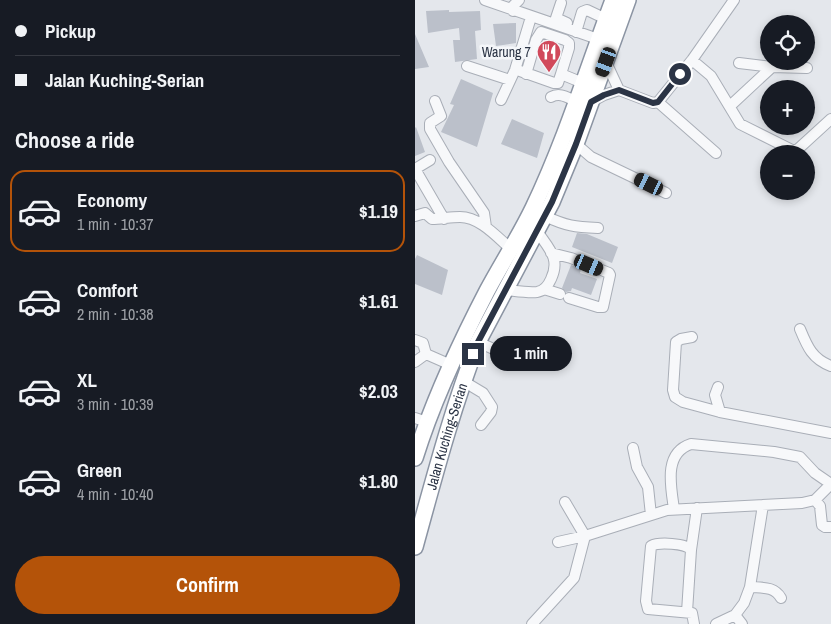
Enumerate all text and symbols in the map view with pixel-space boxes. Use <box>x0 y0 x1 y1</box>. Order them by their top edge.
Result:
map controls <box>760 15 815 200</box>
button: locate <box>760 15 815 70</box>
text: Pickup <box>45 18 96 44</box>
restaurant icon: Warung 7 <box>536 39 562 73</box>
place label: Warung 7 <box>482 43 531 61</box>
car <box>593 45 618 79</box>
route start <box>669 63 691 85</box>
text: Jalan Kuching-Serian <box>45 67 204 93</box>
button: + <box>760 80 815 135</box>
text: Choose a ride <box>15 125 134 155</box>
button: − <box>760 145 815 200</box>
car <box>632 171 665 197</box>
text: Economy <box>77 187 147 213</box>
icon: car <box>17 189 62 234</box>
text: $1.19 <box>359 198 398 224</box>
text: 1 min · 10:37 <box>77 213 154 235</box>
car <box>572 252 605 278</box>
text: Comfort <box>77 277 138 303</box>
icon: car <box>17 279 62 324</box>
text: $1.61 <box>359 288 398 314</box>
text: 2 min · 10:38 <box>77 303 154 325</box>
callout: 1 min <box>491 336 573 372</box>
text: 1 min <box>514 342 548 364</box>
route end <box>462 343 484 365</box>
text: XL <box>77 367 97 393</box>
icon: car <box>17 369 62 414</box>
text: $2.03 <box>359 378 398 404</box>
street label: Jalan Kuching-Serian <box>422 381 471 492</box>
text: 3 min · 10:39 <box>77 393 154 415</box>
text: Green <box>77 457 122 483</box>
icon: car <box>17 459 62 504</box>
text: $1.80 <box>359 468 398 494</box>
text: 4 min · 10:40 <box>77 483 154 505</box>
button: Confirm <box>15 556 400 614</box>

